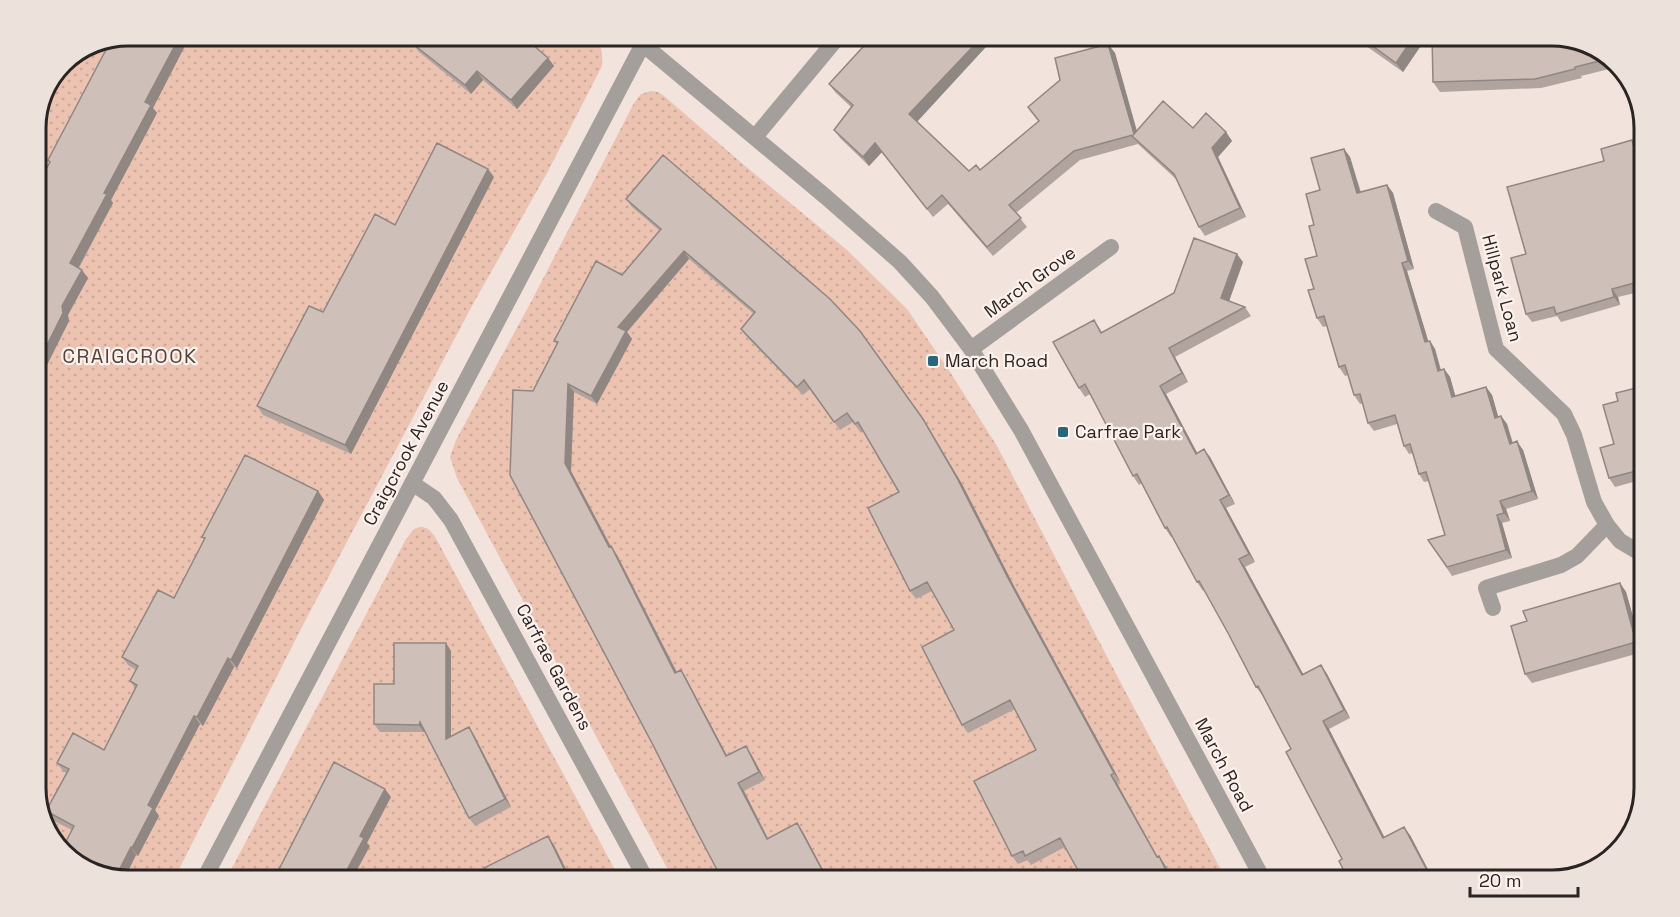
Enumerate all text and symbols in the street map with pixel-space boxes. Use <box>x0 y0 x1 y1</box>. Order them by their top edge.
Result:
street label: Hillpark Loan <box>1477 232 1528 344</box>
street label: March Grove <box>979 241 1080 323</box>
district label: CRAIGCROOK <box>62 343 198 369</box>
place label: March Road <box>945 349 1048 372</box>
marker: March Road <box>926 354 940 368</box>
street label: Craigcrook Avenue <box>358 376 454 529</box>
place label: Carfrae Park <box>1075 420 1181 443</box>
marker: Carfrae Park <box>1056 425 1070 439</box>
street label: Carfrae Gardens <box>511 600 597 734</box>
street label: March Road <box>1190 714 1259 816</box>
scale bar <box>1470 860 1578 898</box>
text: 20 m <box>1479 869 1522 892</box>

